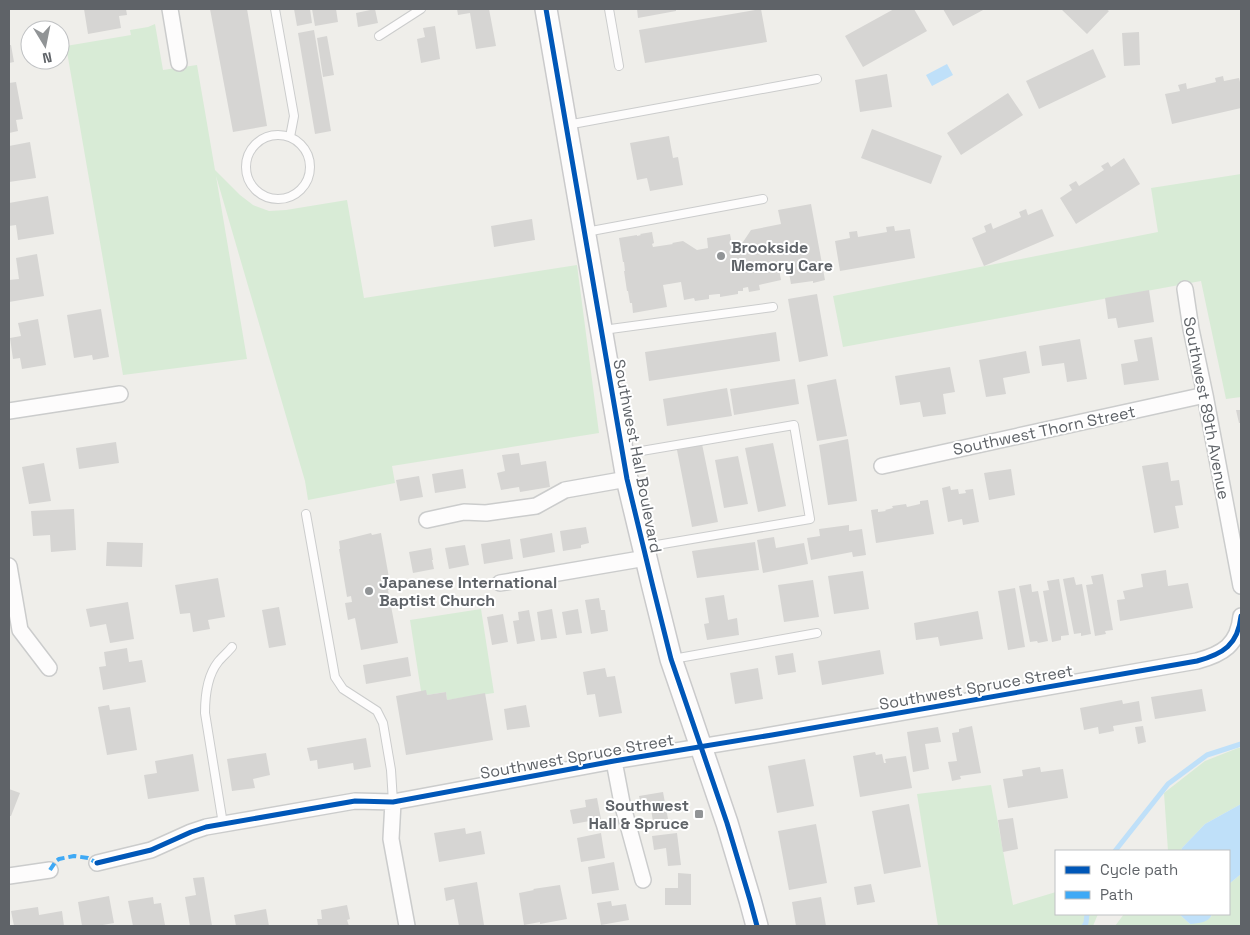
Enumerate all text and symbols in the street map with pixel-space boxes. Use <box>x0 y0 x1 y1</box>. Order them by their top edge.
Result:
north arrow <box>20 20 70 70</box>
text: N <box>41 48 53 67</box>
place label: Brookside Memory Care <box>731 237 833 276</box>
marker: Brookside Memory Care <box>715 250 727 262</box>
street label: Southwest 89th Avenue <box>1178 315 1235 501</box>
street label: Southwest Hall Boulevard <box>608 357 667 555</box>
street label: Southwest Thorn Street <box>951 401 1137 460</box>
place label: Japanese International Baptist Church <box>379 572 557 611</box>
marker: Japanese International Baptist Church <box>363 585 375 597</box>
street label: Southwest Spruce Street <box>878 660 1075 715</box>
street label: Southwest Spruce Street <box>479 729 676 784</box>
place label: Southwest Hall & Spruce <box>588 795 689 834</box>
marker: Southwest Hall & Spruce <box>693 808 705 820</box>
legend <box>1055 850 1230 915</box>
text: Cycle path <box>1100 860 1178 879</box>
text: Path <box>1100 885 1133 904</box>

